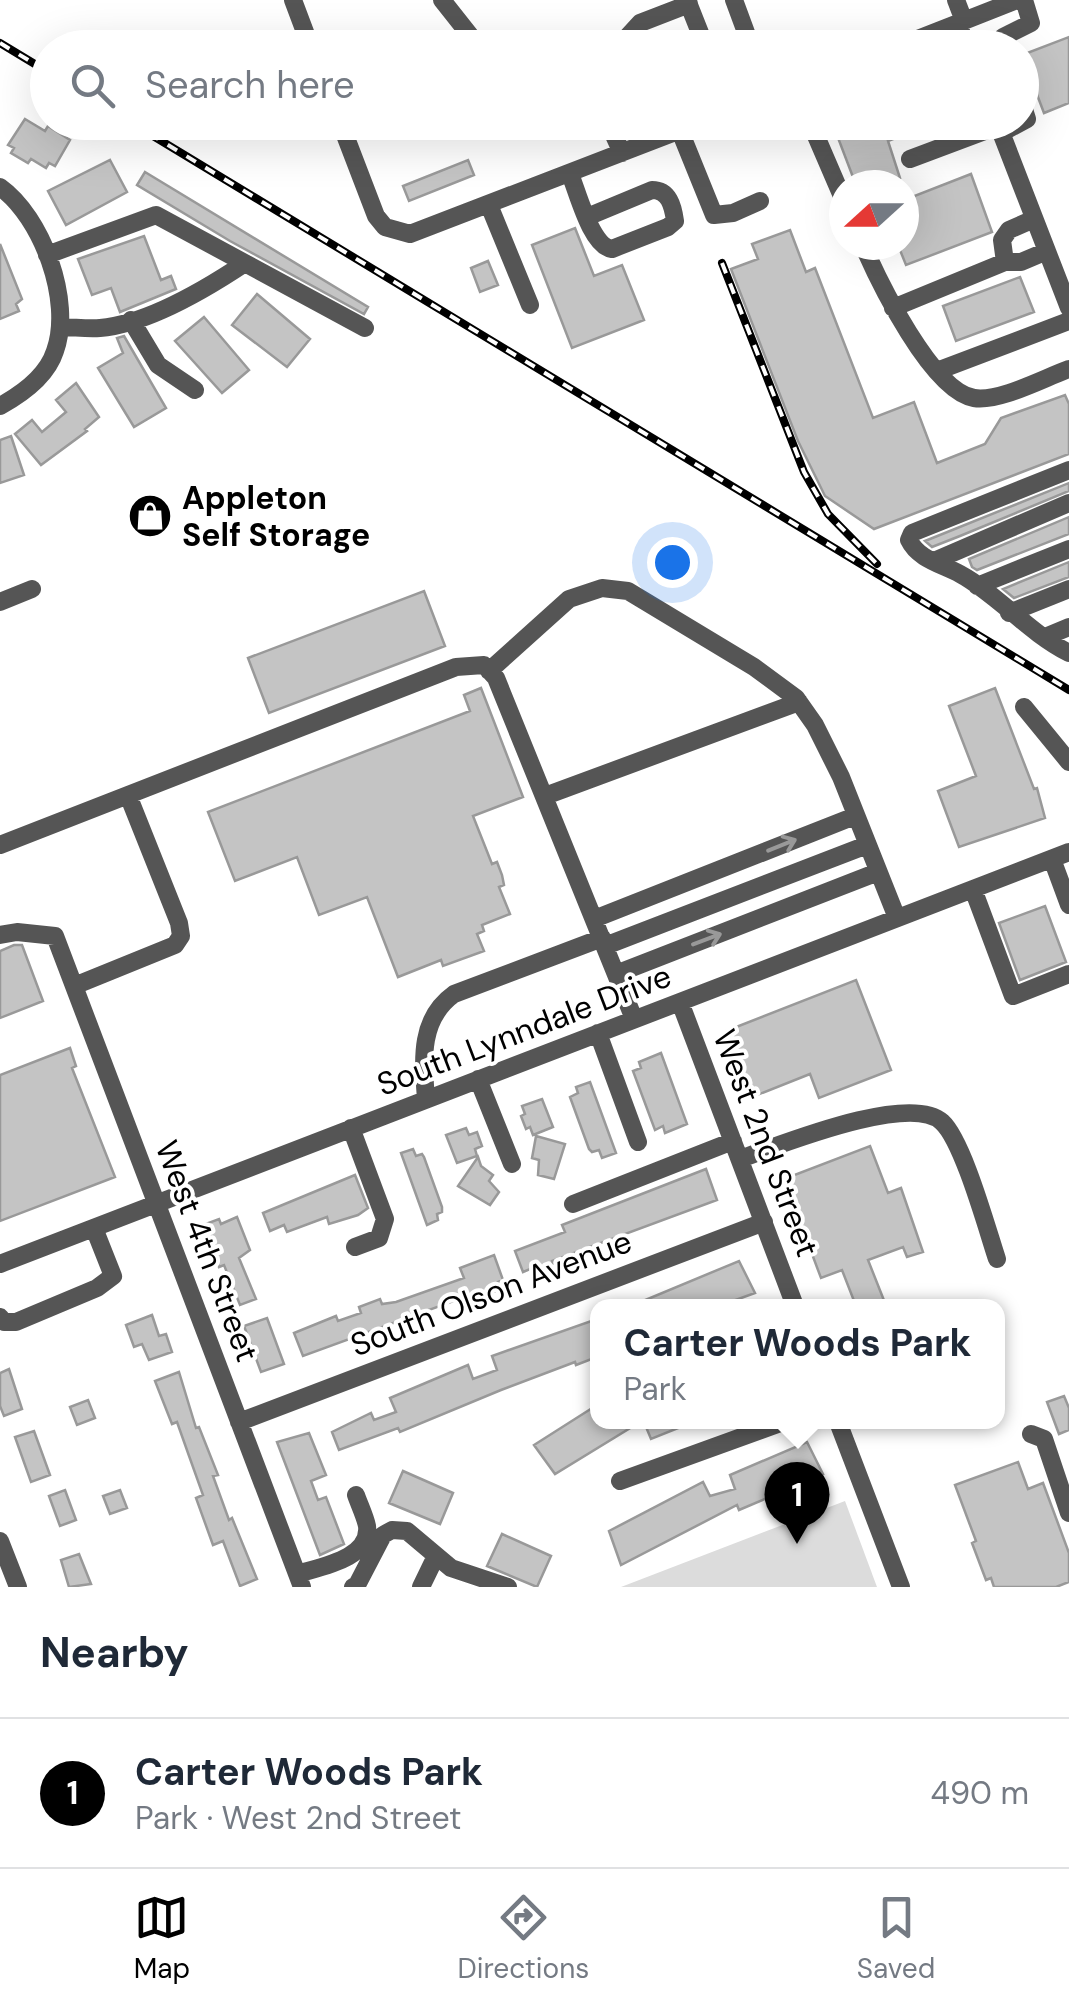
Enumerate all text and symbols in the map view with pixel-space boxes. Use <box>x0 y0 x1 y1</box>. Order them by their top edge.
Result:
search box <box>30 30 1039 140</box>
icon: search <box>65 58 120 113</box>
text: Search here <box>145 60 355 110</box>
north arrow <box>829 170 919 260</box>
place label: Appleton Self Storage <box>182 477 370 556</box>
shop icon: Appleton Self Storage <box>127 493 173 539</box>
your location <box>647 537 698 588</box>
one-way arrow <box>767 834 797 852</box>
one-way arrow <box>691 929 722 947</box>
street label: South Lynndale Drive <box>371 955 677 1105</box>
street label: West 2nd Street <box>703 1023 829 1263</box>
street label: West 4th Street <box>146 1134 268 1368</box>
street label: South Olson Avenue <box>344 1220 638 1366</box>
popup <box>590 1299 1005 1429</box>
text: Carter Woods Park <box>623 1318 972 1368</box>
text: Park <box>623 1368 687 1410</box>
pin: 1 <box>764 1462 830 1544</box>
text: Nearby <box>40 1625 189 1680</box>
text: Carter Woods Park <box>135 1747 483 1797</box>
text: 1 <box>67 1772 78 1814</box>
text: 490 m <box>931 1772 1029 1814</box>
text: Park · West 2nd Street <box>135 1797 462 1839</box>
tab: Map <box>134 1890 190 1987</box>
tab: Directions <box>458 1890 589 1987</box>
tab: Saved <box>857 1890 935 1987</box>

